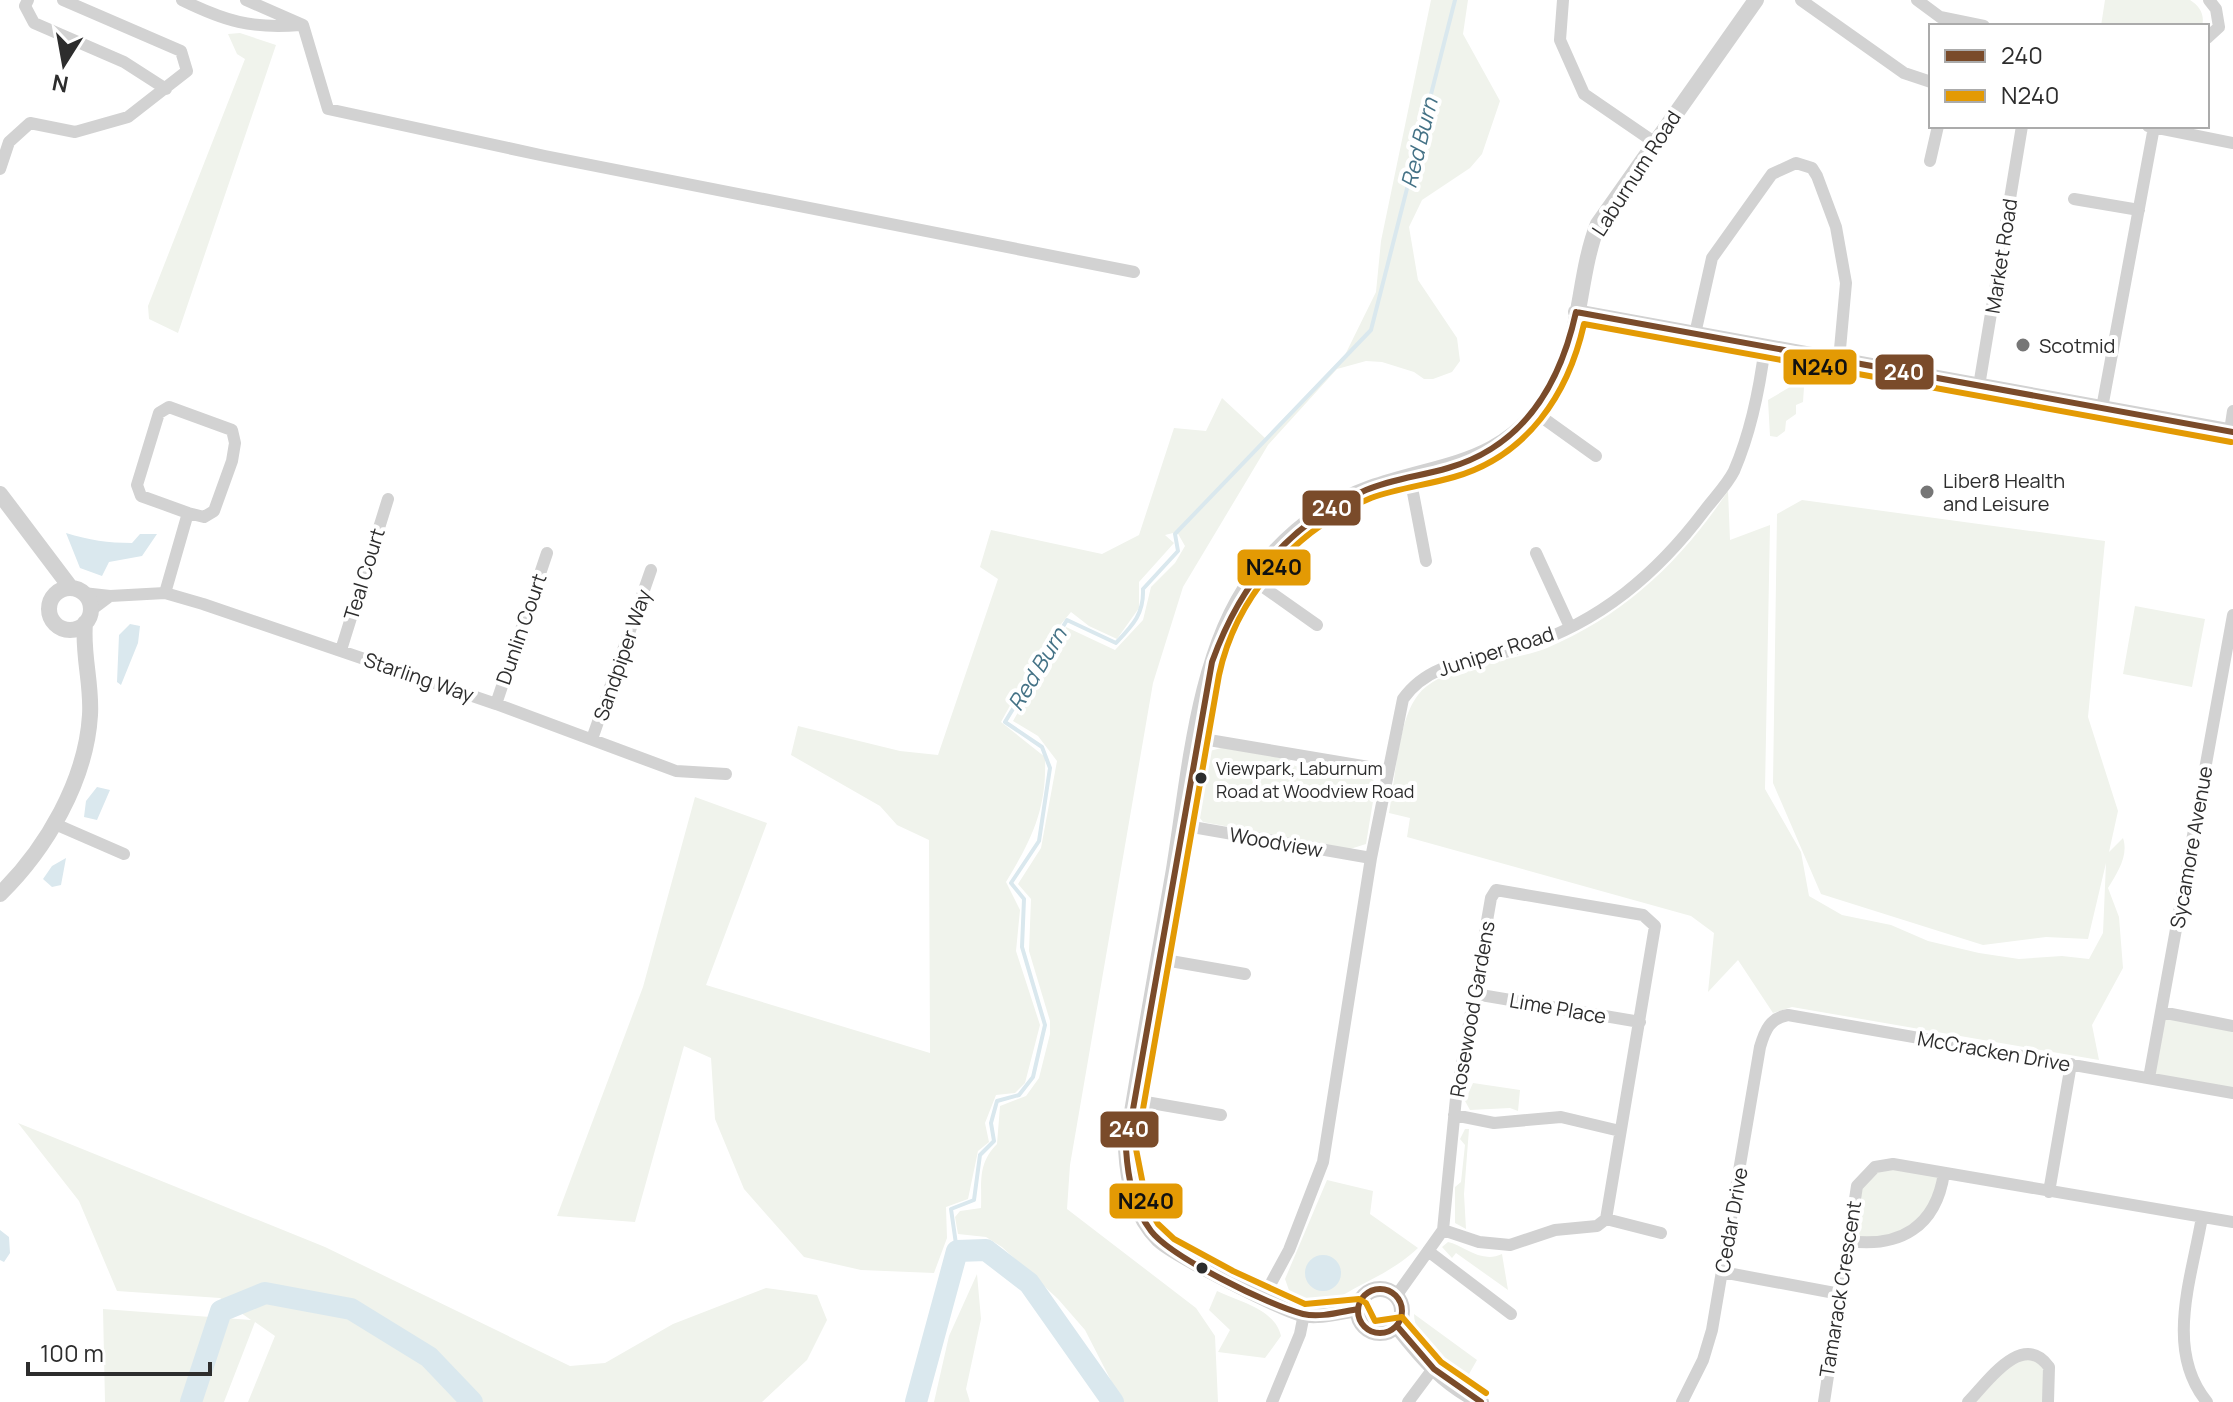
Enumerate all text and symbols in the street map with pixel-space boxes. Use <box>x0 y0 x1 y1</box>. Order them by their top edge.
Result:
north arrow <box>24 24 104 104</box>
legend <box>1929 24 2209 128</box>
text: 240 <box>2001 38 2043 71</box>
text: N <box>50 67 71 100</box>
text: N240 <box>2001 78 2059 111</box>
water label: Red Burn <box>1393 94 1445 191</box>
street label: Laburnum Road <box>1585 105 1687 241</box>
street label: Market Road <box>1979 197 2023 315</box>
place label: Scotmid <box>2039 332 2115 359</box>
marker: Scotmid <box>2014 336 2032 354</box>
line badge: N240 <box>1782 348 1858 386</box>
text: N240 <box>1792 352 1848 382</box>
line badge: 240 <box>1874 353 1935 391</box>
text: 240 <box>1884 357 1924 387</box>
place label: Liber8 Health and Leisure <box>1943 467 2065 517</box>
marker: Liber8 Health and Leisure <box>1918 483 1936 501</box>
line badge: 240 <box>1301 489 1362 527</box>
text: 240 <box>1312 493 1352 523</box>
street label: Teal Court <box>337 525 391 623</box>
line badge: N240 <box>1236 548 1312 587</box>
text: N240 <box>1246 552 1302 582</box>
street label: Dunlin Court <box>489 570 553 688</box>
street label: Sandpiper Way <box>587 585 657 724</box>
street label: Juniper Road <box>1435 620 1557 682</box>
water label: Red Burn <box>1001 621 1074 716</box>
street label: Starling Way <box>360 646 478 709</box>
place label: Viewpark, Laburnum Road at Woodview Road <box>1216 756 1414 803</box>
street label: Sycamore Avenue <box>2163 764 2219 930</box>
marker: Viewpark, Laburnum Road at Woodview Road <box>1193 770 1209 786</box>
street label: Woodview <box>1227 821 1325 863</box>
street label: Rosewood Gardens <box>1443 919 1501 1099</box>
street label: Lime Place <box>1508 986 1608 1030</box>
street label: McCracken Drive <box>1915 1024 2073 1078</box>
line badge: 240 <box>1099 1110 1160 1149</box>
text: 240 <box>1109 1114 1149 1144</box>
street label: Cedar Drive <box>1708 1165 1754 1275</box>
line badge: N240 <box>1108 1182 1184 1220</box>
text: N240 <box>1118 1186 1174 1216</box>
street label: Tamarack Crescent <box>1813 1199 1867 1379</box>
unlabelled marker <box>1194 1260 1210 1276</box>
scale bar <box>28 1326 210 1376</box>
text: 100 m <box>40 1336 104 1369</box>

